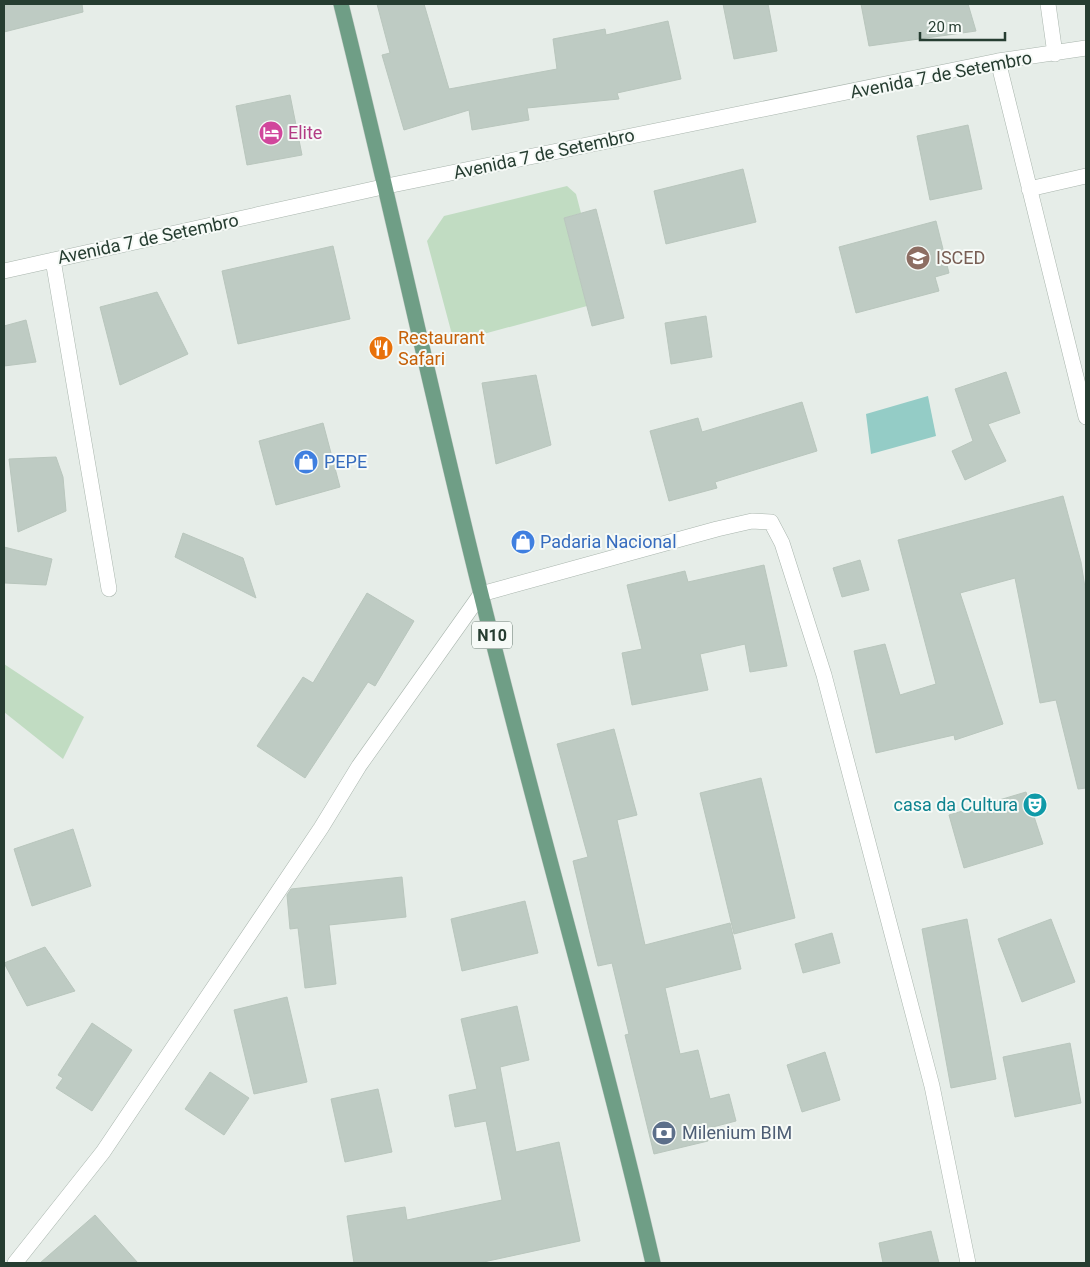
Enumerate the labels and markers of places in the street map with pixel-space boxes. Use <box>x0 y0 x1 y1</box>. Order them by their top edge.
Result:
hotel icon: Elite <box>258 120 284 146</box>
place label: Elite <box>288 122 322 143</box>
school or university icon: ISCED <box>905 245 931 271</box>
place label: ISCED <box>936 247 985 268</box>
place label: Restaurant Safari <box>398 327 485 369</box>
restaurant icon: Restaurant Safari <box>368 335 394 361</box>
shop icon: PEPE <box>293 449 319 475</box>
place label: PEPE <box>324 451 367 472</box>
shop icon: Padaria Nacional <box>510 529 536 555</box>
place label: Padaria Nacional <box>540 531 677 552</box>
theatre icon: casa da Cultura <box>1022 792 1048 818</box>
place label: casa da Cultura <box>893 794 1018 815</box>
bank icon: Milenium BIM <box>651 1120 677 1146</box>
place label: Milenium BIM <box>682 1122 792 1143</box>

